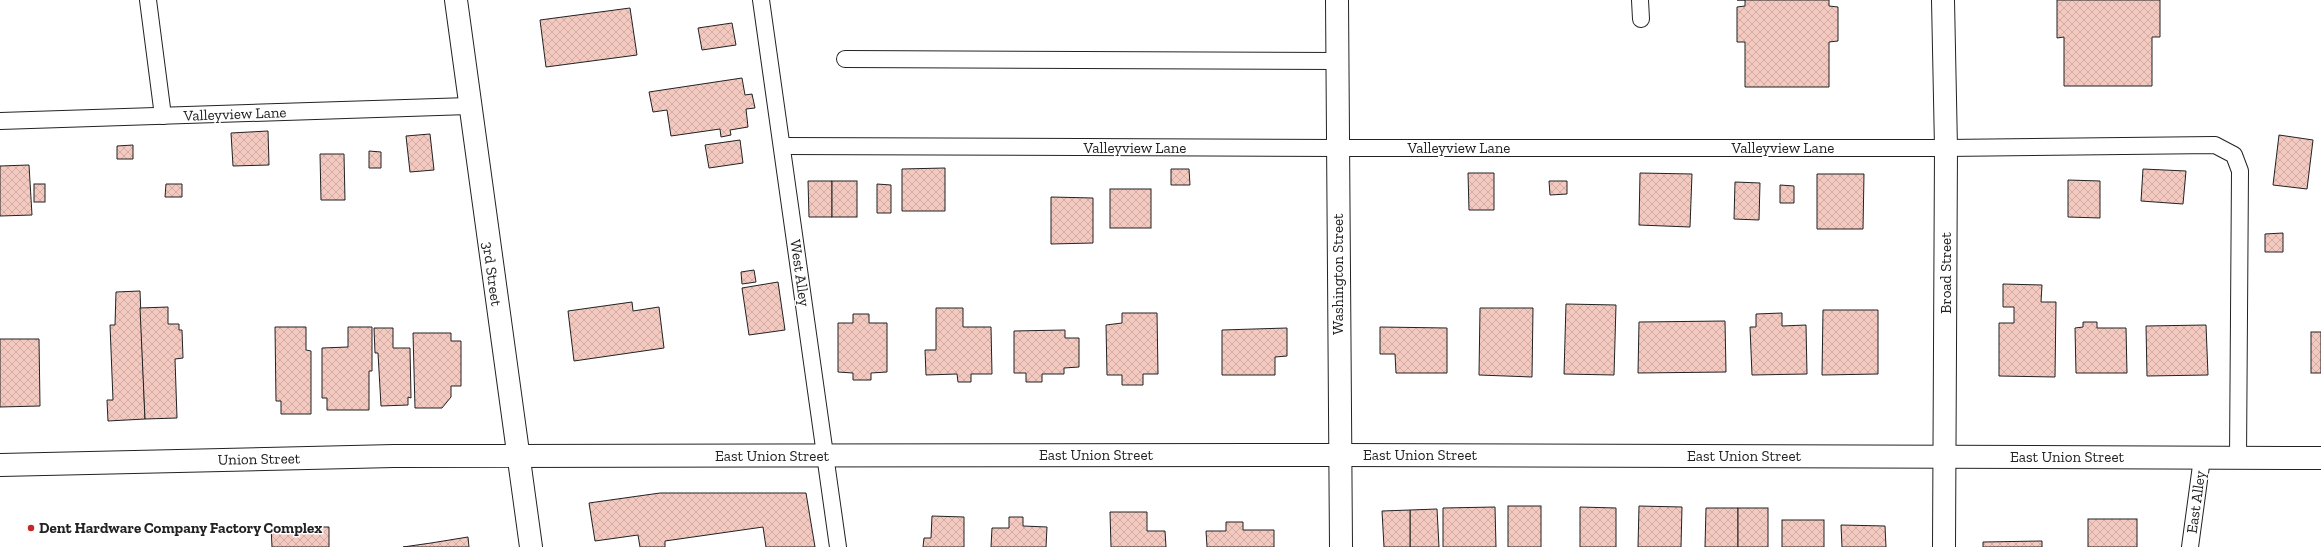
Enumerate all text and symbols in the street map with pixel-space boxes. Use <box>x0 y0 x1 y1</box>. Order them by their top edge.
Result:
street label: Valleyview Lane <box>182 103 287 125</box>
street label: Valleyview Lane <box>1083 139 1186 157</box>
street label: Valleyview Lane <box>1407 139 1510 157</box>
street label: Valleyview Lane <box>1731 139 1834 157</box>
street label: Washington Street <box>1329 213 1347 335</box>
street label: Broad Street <box>1937 232 1955 314</box>
street label: West Alley <box>786 238 814 308</box>
street label: 3rd Street <box>479 241 505 308</box>
street label: East Union Street <box>1039 446 1153 464</box>
street label: East Union Street <box>1363 446 1477 464</box>
street label: East Union Street <box>715 447 829 465</box>
street label: East Union Street <box>1687 447 1801 465</box>
street label: East Union Street <box>2010 448 2124 466</box>
street label: Union Street <box>218 449 301 469</box>
street label: East Alley <box>2183 469 2209 535</box>
place label: Dent Hardware Company Factory Complex <box>39 519 322 537</box>
marker: Dent Hardware Company Factory Complex <box>26 523 36 533</box>

